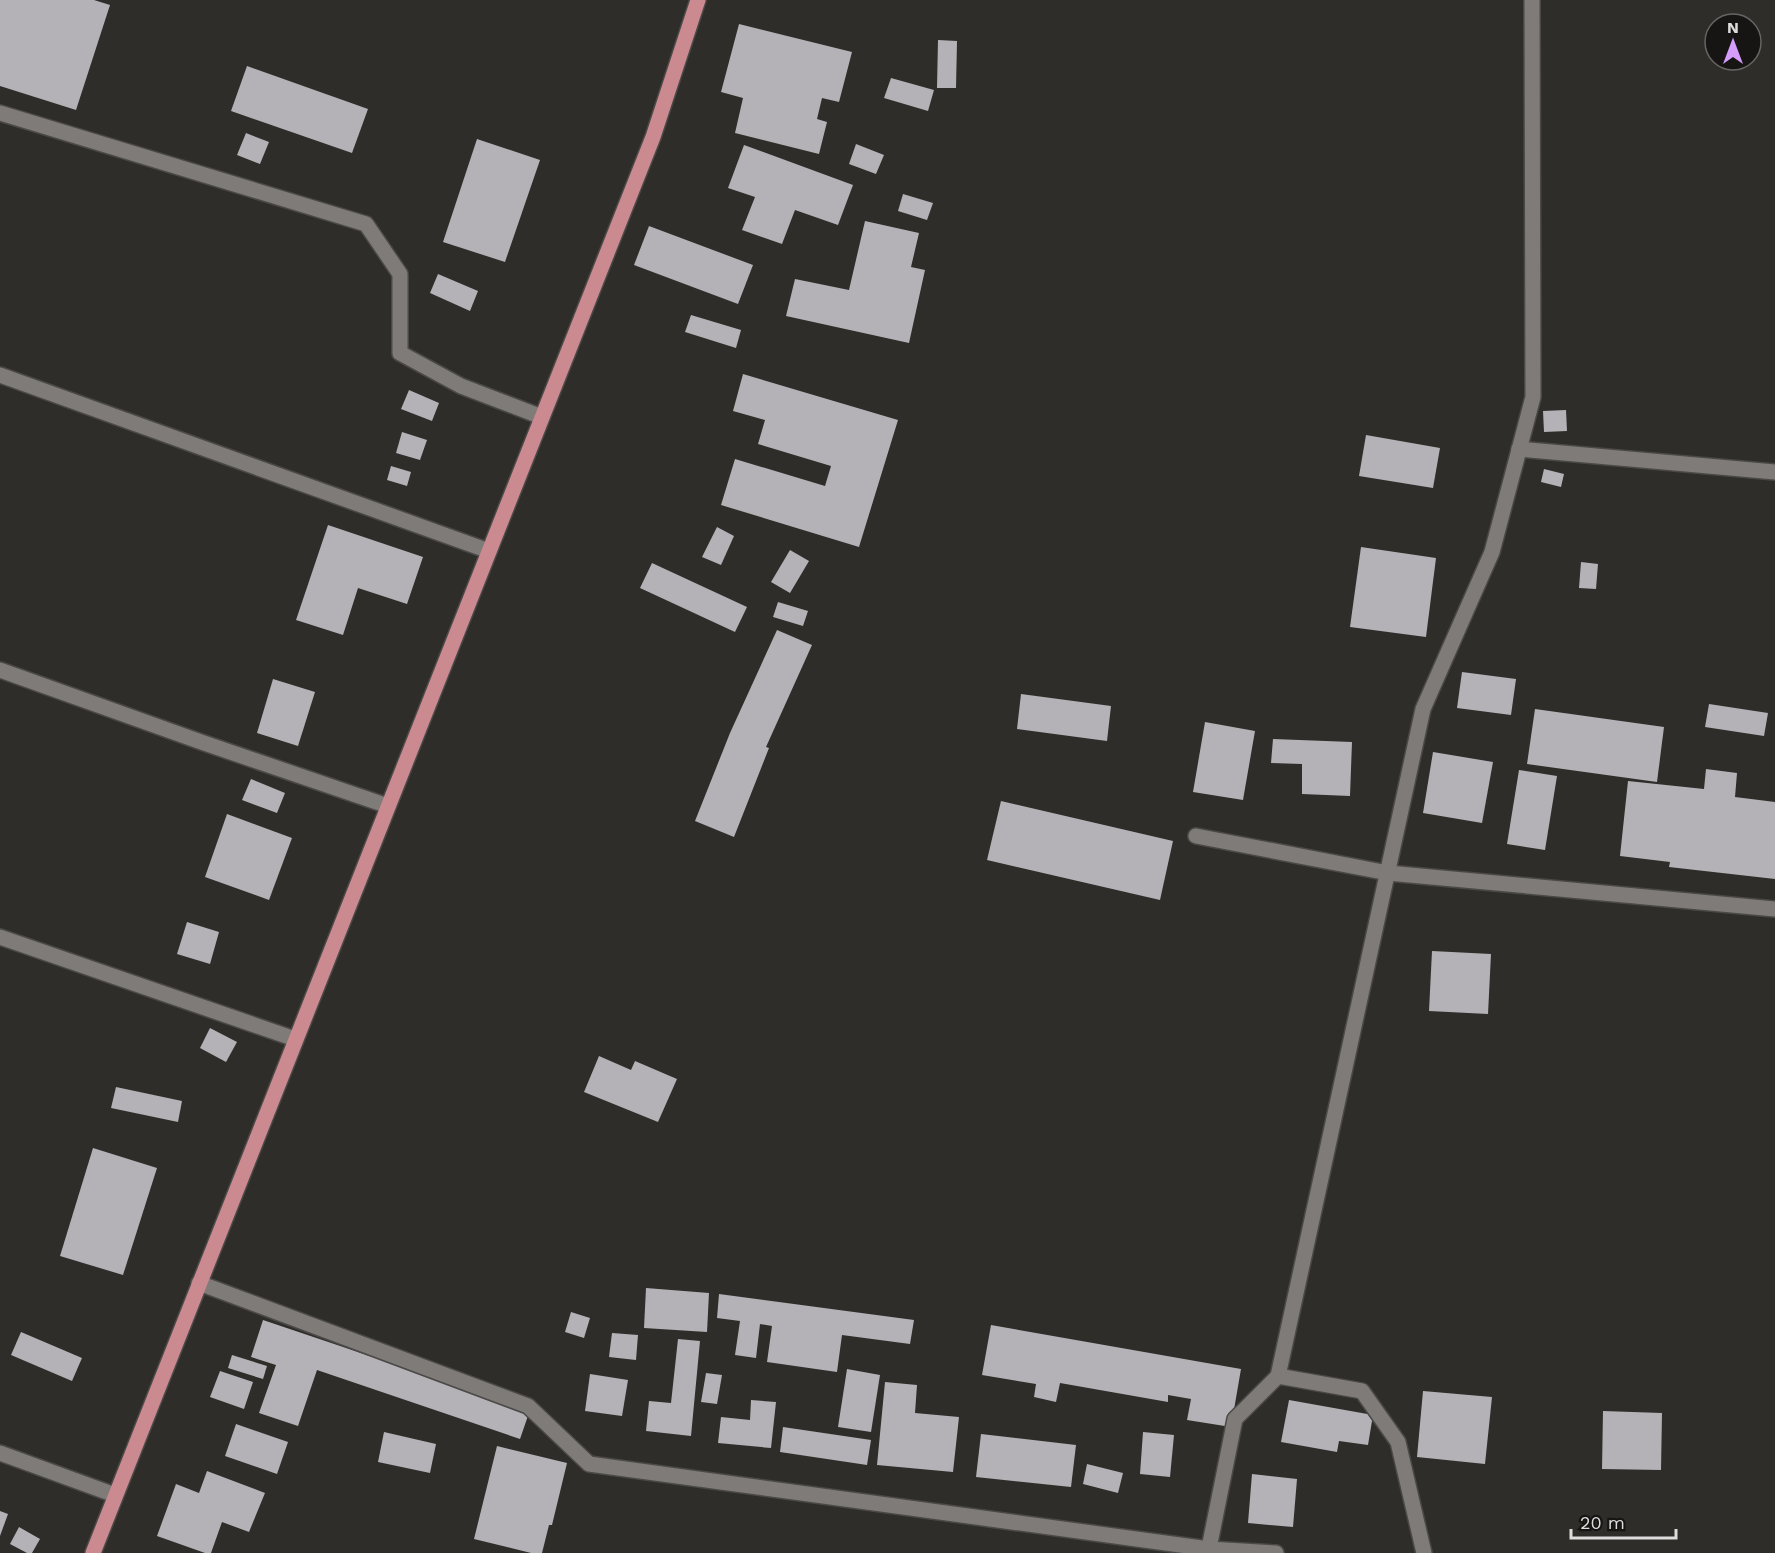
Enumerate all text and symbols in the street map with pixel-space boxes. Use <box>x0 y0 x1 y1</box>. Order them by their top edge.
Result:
north arrow <box>1703 12 1763 72</box>
text: N <box>1727 18 1739 37</box>
scale bar <box>1571 1502 1676 1540</box>
text: 20 m <box>1580 1512 1625 1533</box>

